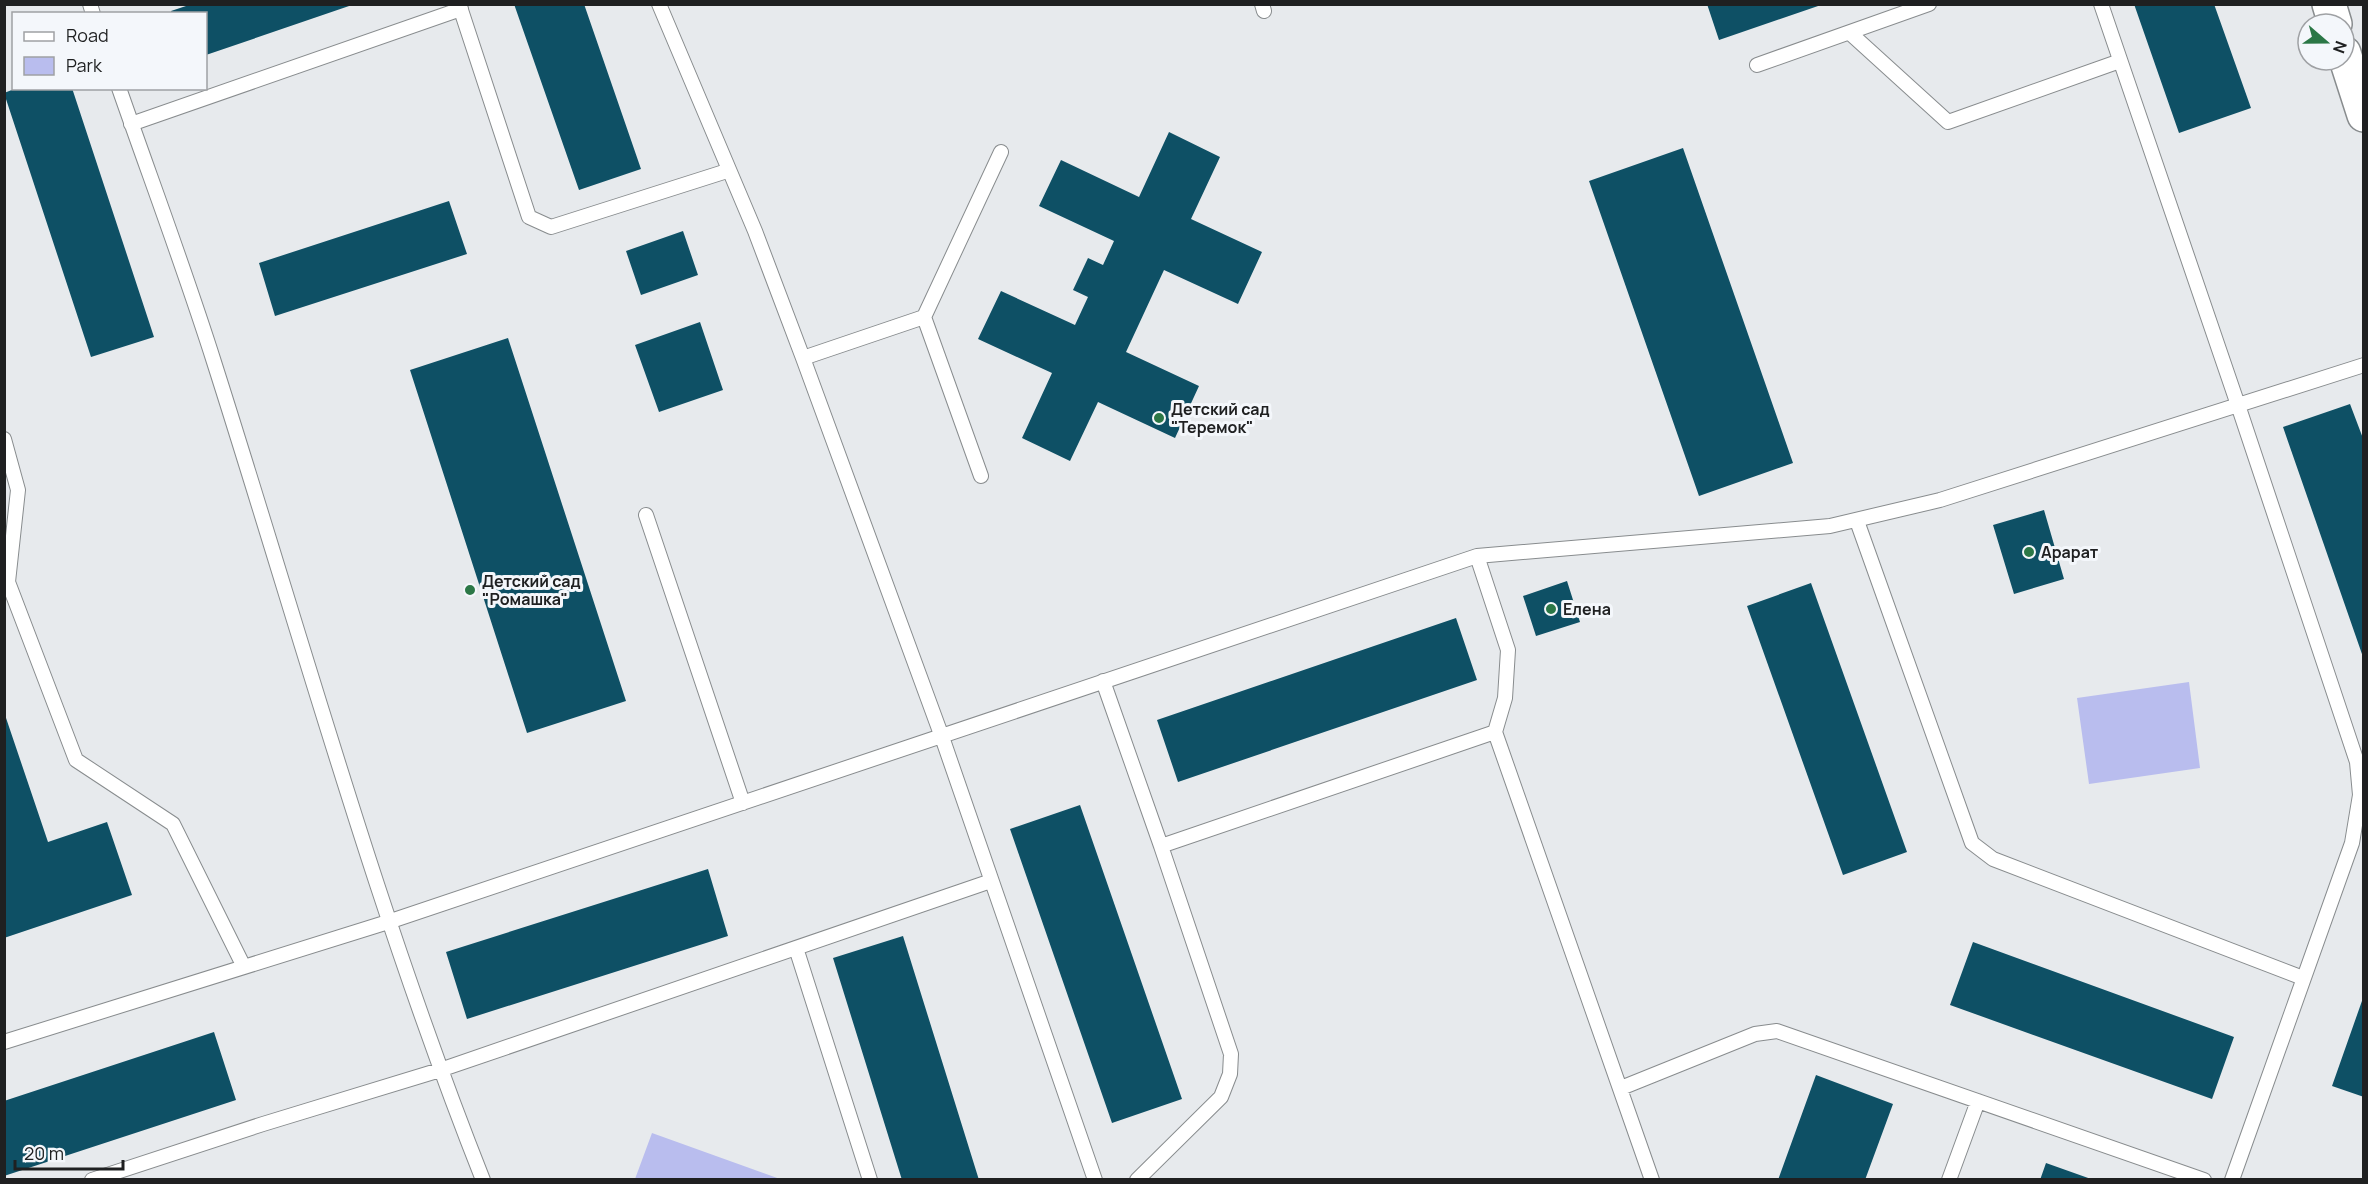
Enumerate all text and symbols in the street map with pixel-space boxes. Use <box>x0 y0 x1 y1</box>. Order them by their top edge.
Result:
legend <box>12 12 207 90</box>
north arrow <box>2296 12 2356 72</box>
text: Road <box>66 23 109 47</box>
text: N <box>2328 38 2352 56</box>
text: Park <box>66 53 103 77</box>
place label: Детский сад "Теремок" <box>1171 398 1270 438</box>
marker: Детский сад "Теремок" <box>1152 411 1166 425</box>
place label: Арарат <box>2041 541 2099 563</box>
marker: Арарат <box>2022 545 2036 559</box>
place label: Детский сад "Ромашка" <box>482 570 581 610</box>
marker: Детский сад "Ромашка" <box>463 583 477 597</box>
place label: Елена <box>1563 598 1611 620</box>
marker: Елена <box>1544 602 1558 616</box>
scale bar <box>15 1133 123 1171</box>
text: 20 m <box>24 1141 64 1165</box>

